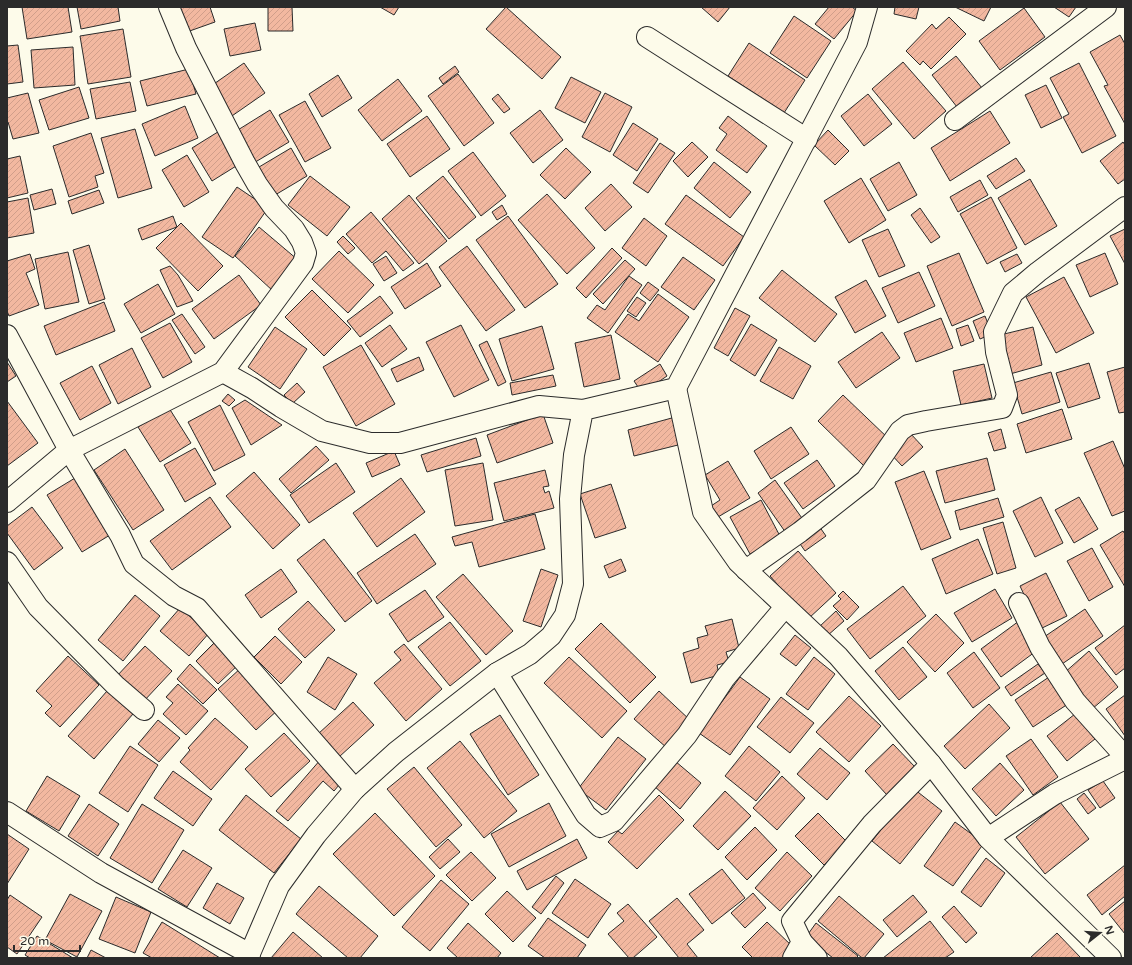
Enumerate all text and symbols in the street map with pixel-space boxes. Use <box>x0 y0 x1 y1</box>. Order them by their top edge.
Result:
north arrow <box>1080 913 1120 953</box>
text: N <box>1102 924 1117 936</box>
scale bar <box>14 927 80 953</box>
text: 20 m <box>20 934 49 948</box>

